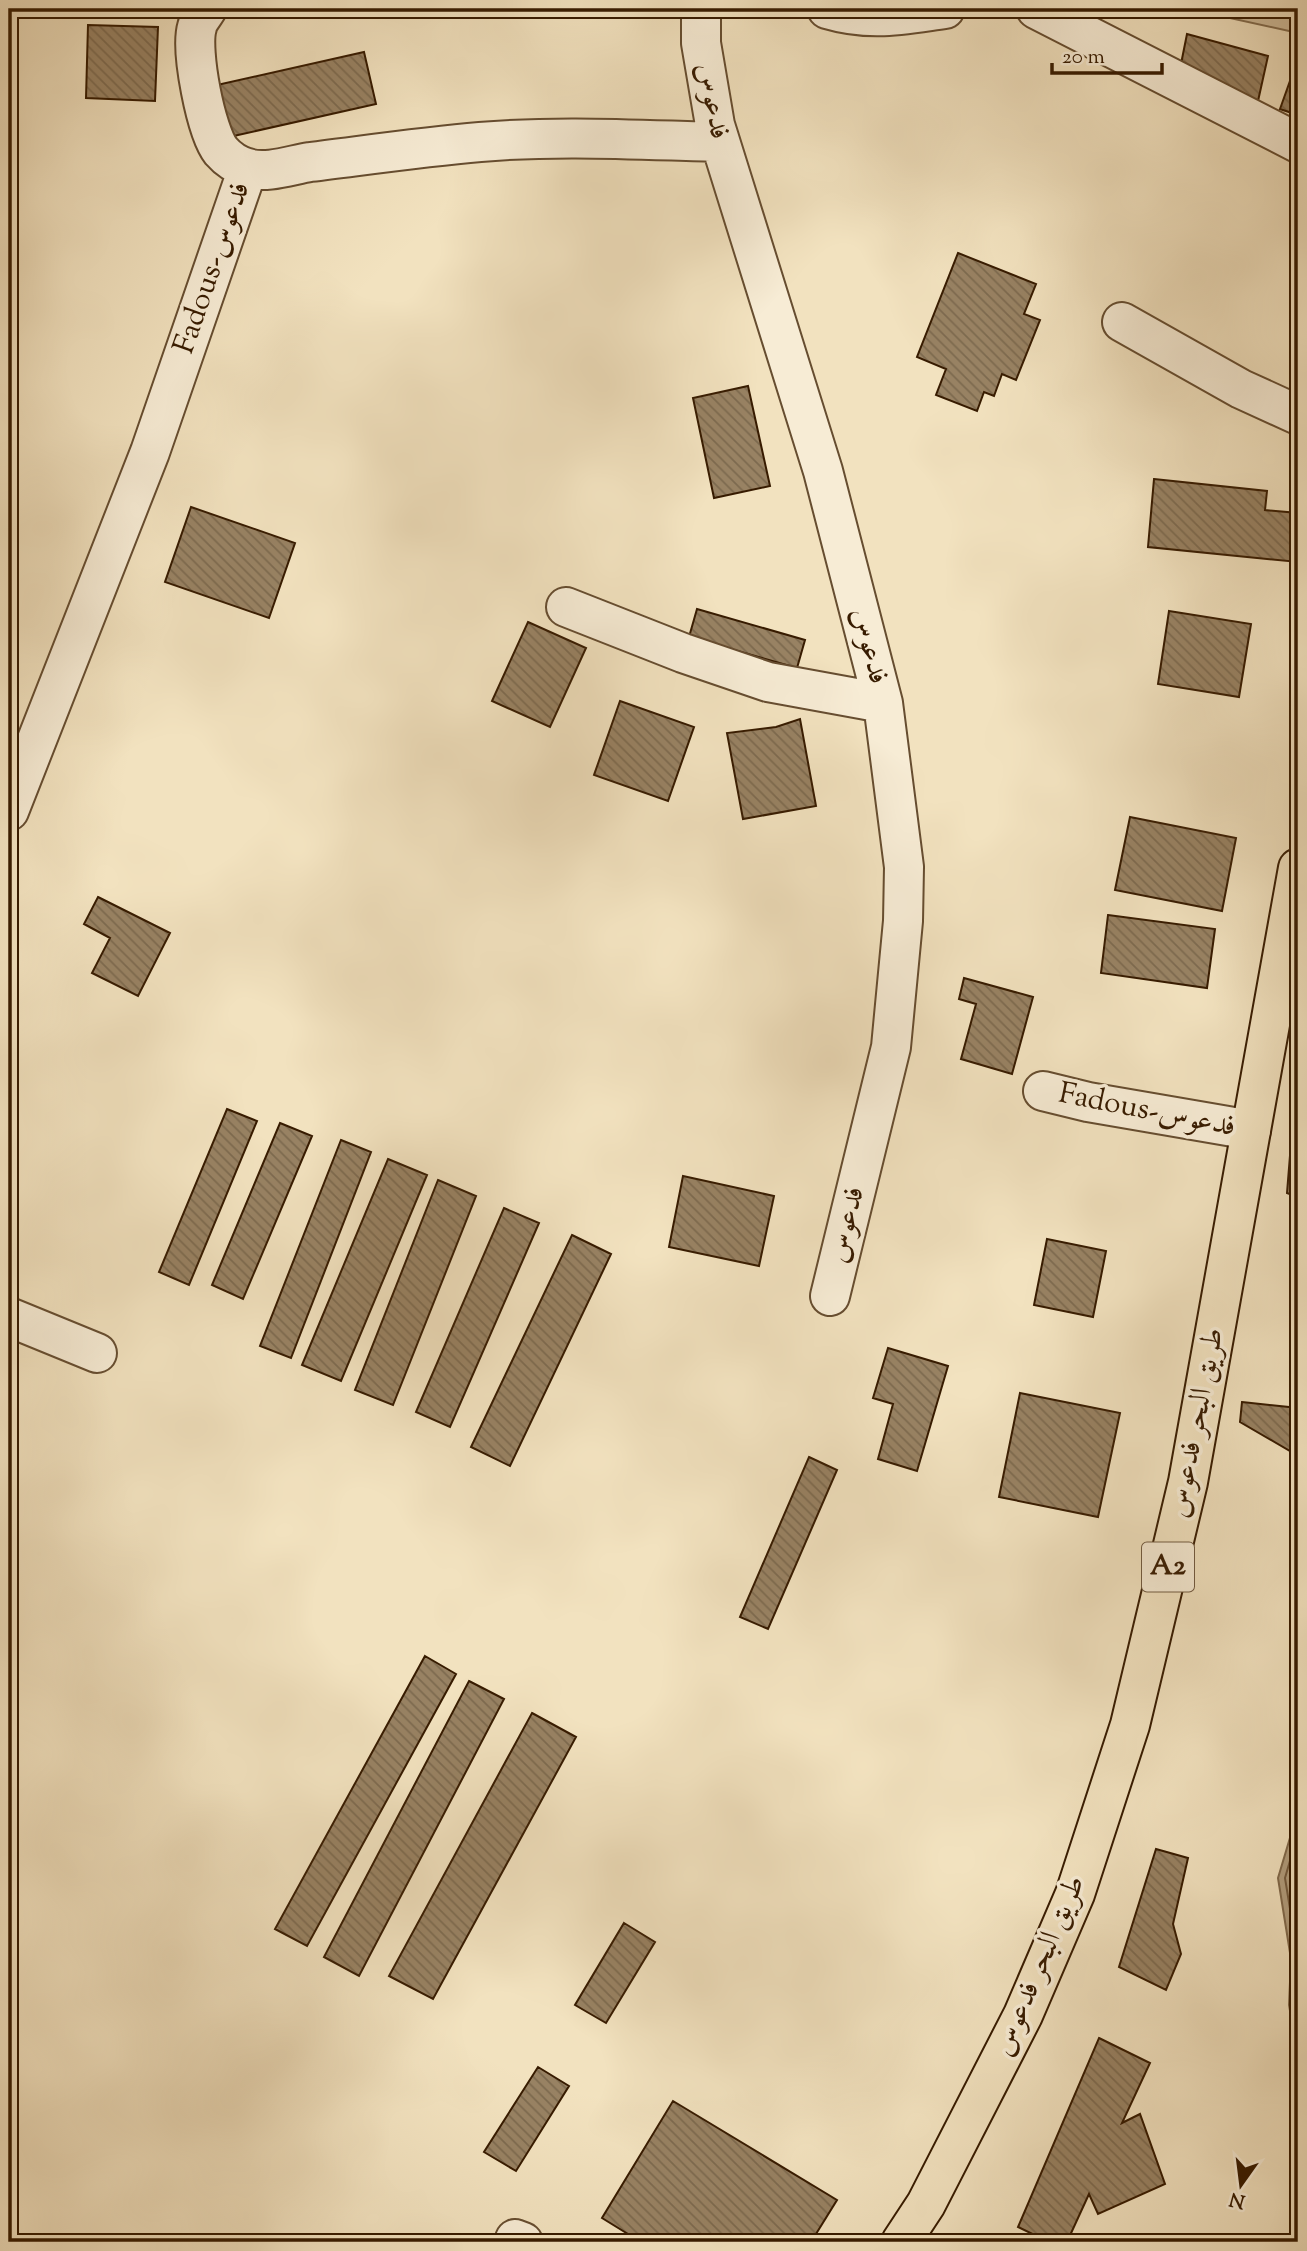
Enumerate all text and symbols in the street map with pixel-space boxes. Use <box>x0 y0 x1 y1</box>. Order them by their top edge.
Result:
scale bar <box>1052 32 1162 76</box>
text: 20 m <box>1062 43 1105 73</box>
street label: فدعوس <box>684 59 740 143</box>
street label: Fadous-فدعوس <box>163 176 263 360</box>
street label: فدعوس <box>839 603 899 689</box>
street label: Fadous-فدعوس <box>1055 1073 1239 1149</box>
street label: فدعوس <box>817 1182 877 1268</box>
street label: طريق البحر فدعوس <box>1158 1324 1236 1522</box>
road number: A2 <box>1142 1542 1194 1592</box>
street label: طريق البحر فدعوس <box>983 1869 1097 2063</box>
north arrow <box>1206 2150 1276 2220</box>
text: N <box>1227 2184 1248 2214</box>

